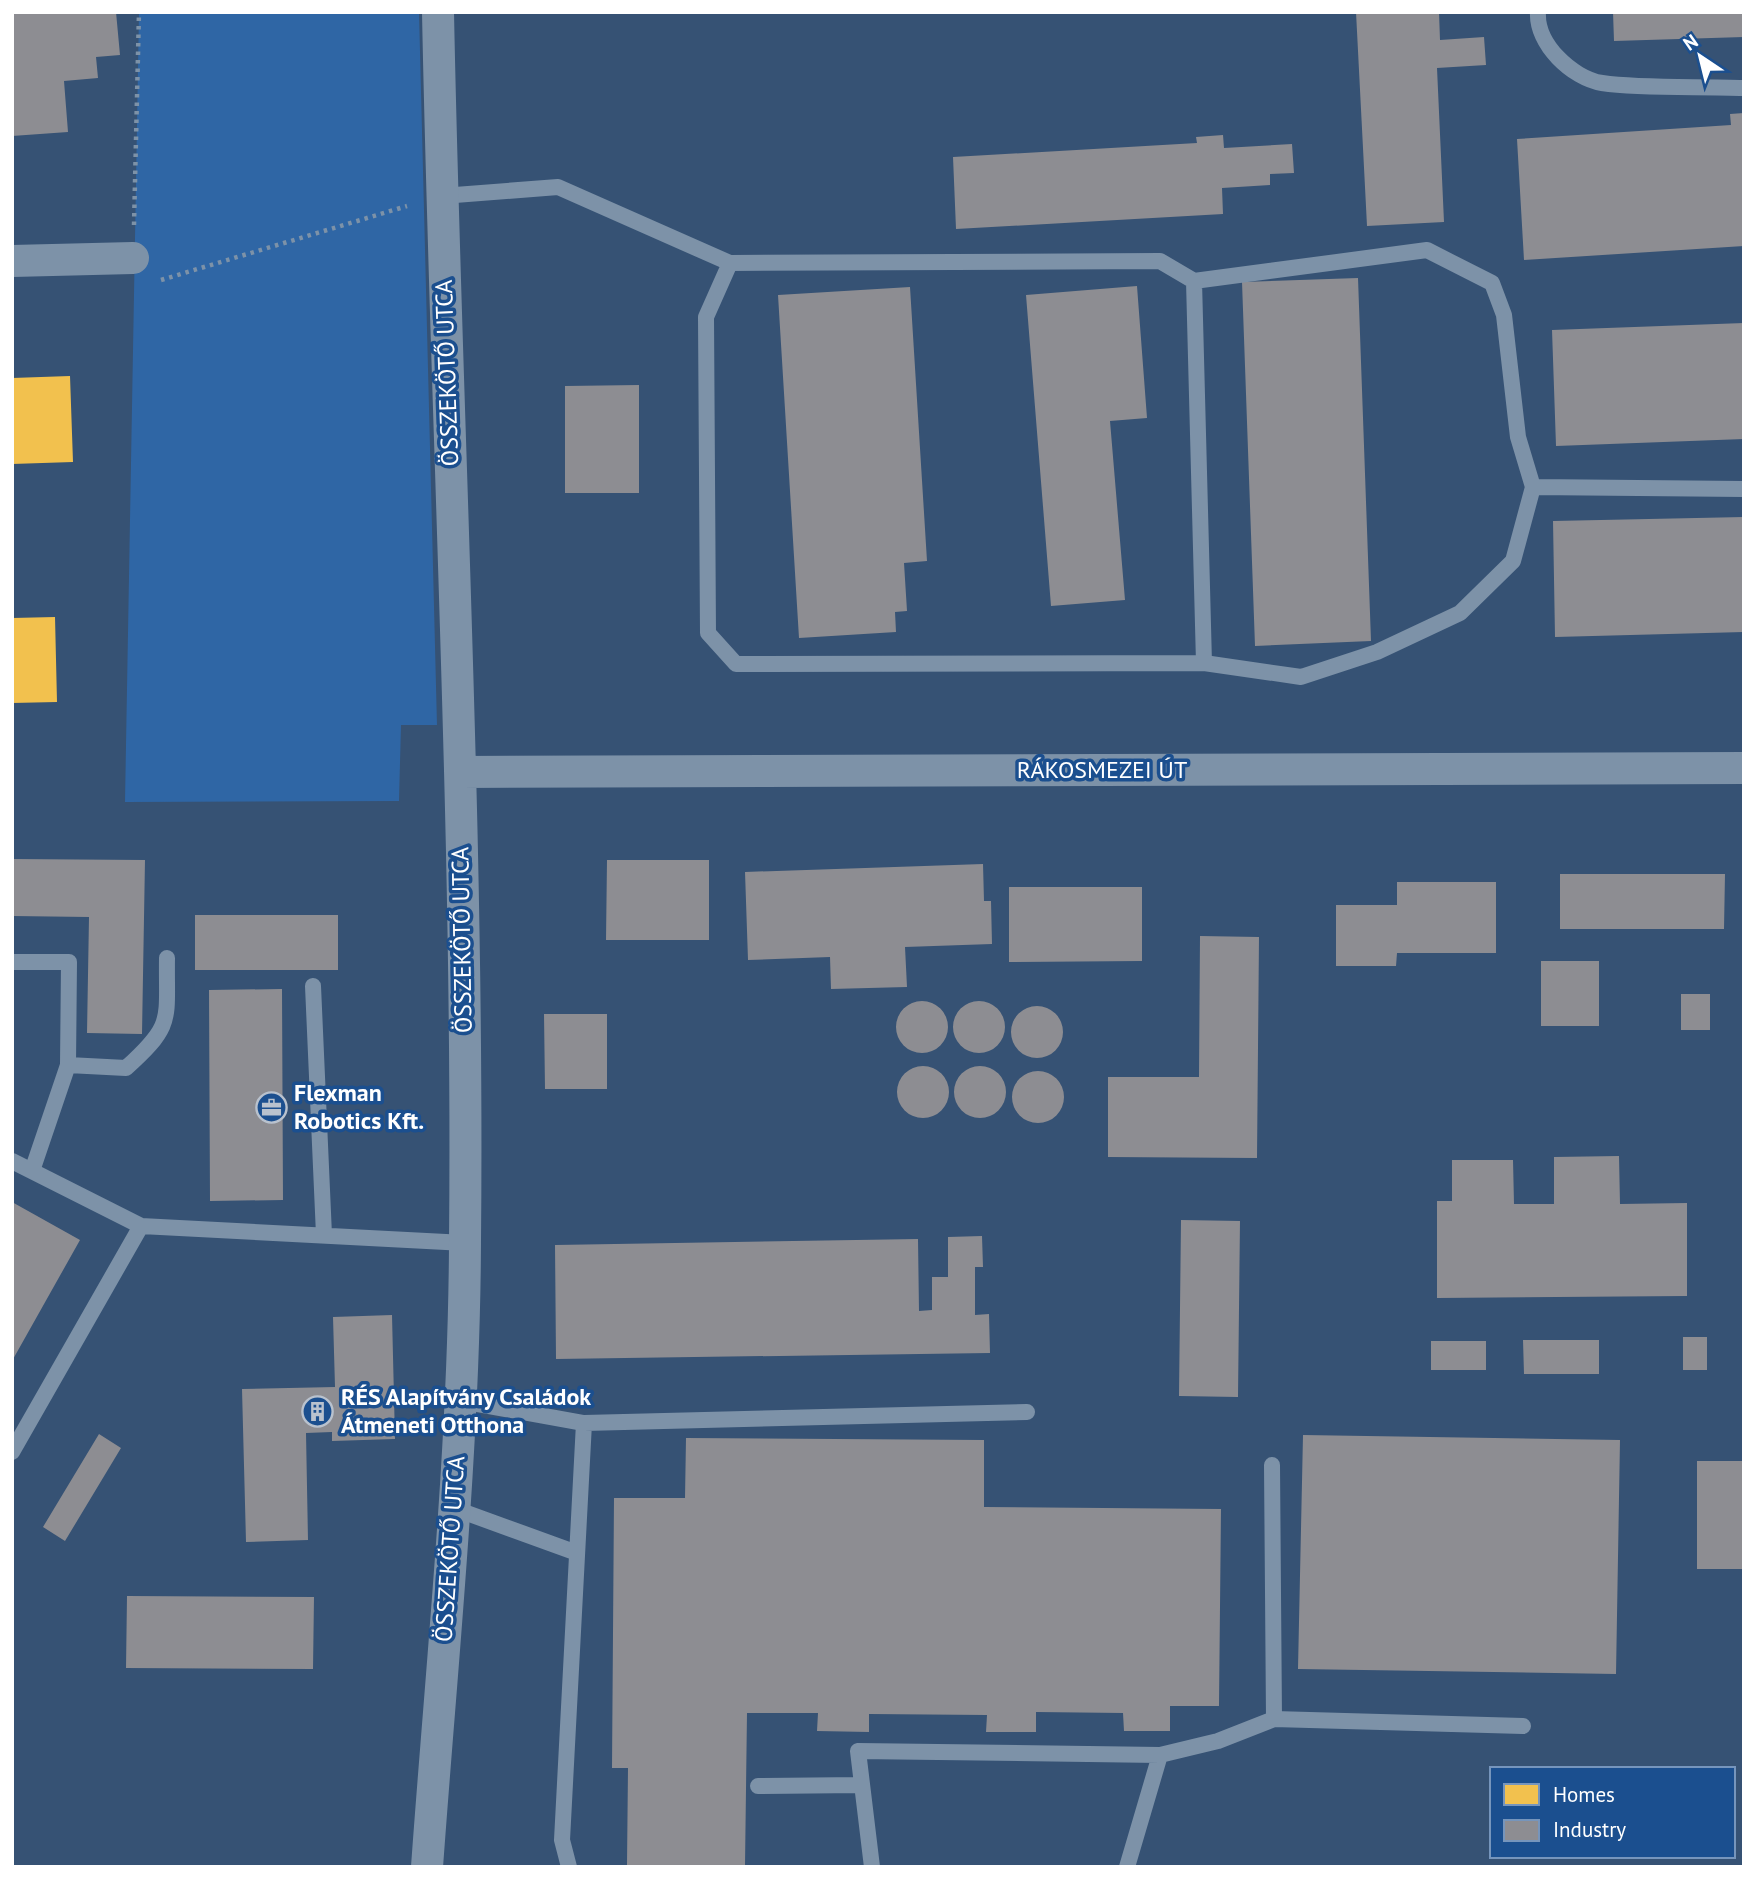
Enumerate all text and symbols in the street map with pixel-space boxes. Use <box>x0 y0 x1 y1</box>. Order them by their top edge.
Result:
north arrow <box>1665 21 1735 91</box>
text: N <box>1678 29 1702 55</box>
street label: ÖSSZEKÖTŐ UTCA <box>428 279 465 467</box>
street label: RÁKOSMEZEI ÚT <box>1017 754 1187 785</box>
street label: ÖSSZEKÖTŐ UTCA <box>444 847 479 1033</box>
place label: Flexman Robotics Kft. <box>294 1077 424 1136</box>
office icon: Flexman Robotics Kft. <box>254 1090 288 1124</box>
place label: RÉS Alapítvány Családok Átmeneti Otthona <box>341 1381 591 1440</box>
building icon: RÉS Alapítvány Családok Átmeneti Otthona <box>301 1394 335 1428</box>
street label: ÖSSZEKÖTŐ UTCA <box>428 1455 471 1643</box>
legend <box>1490 1767 1735 1858</box>
text: Homes <box>1553 1781 1615 1808</box>
text: Industry <box>1553 1816 1626 1843</box>

